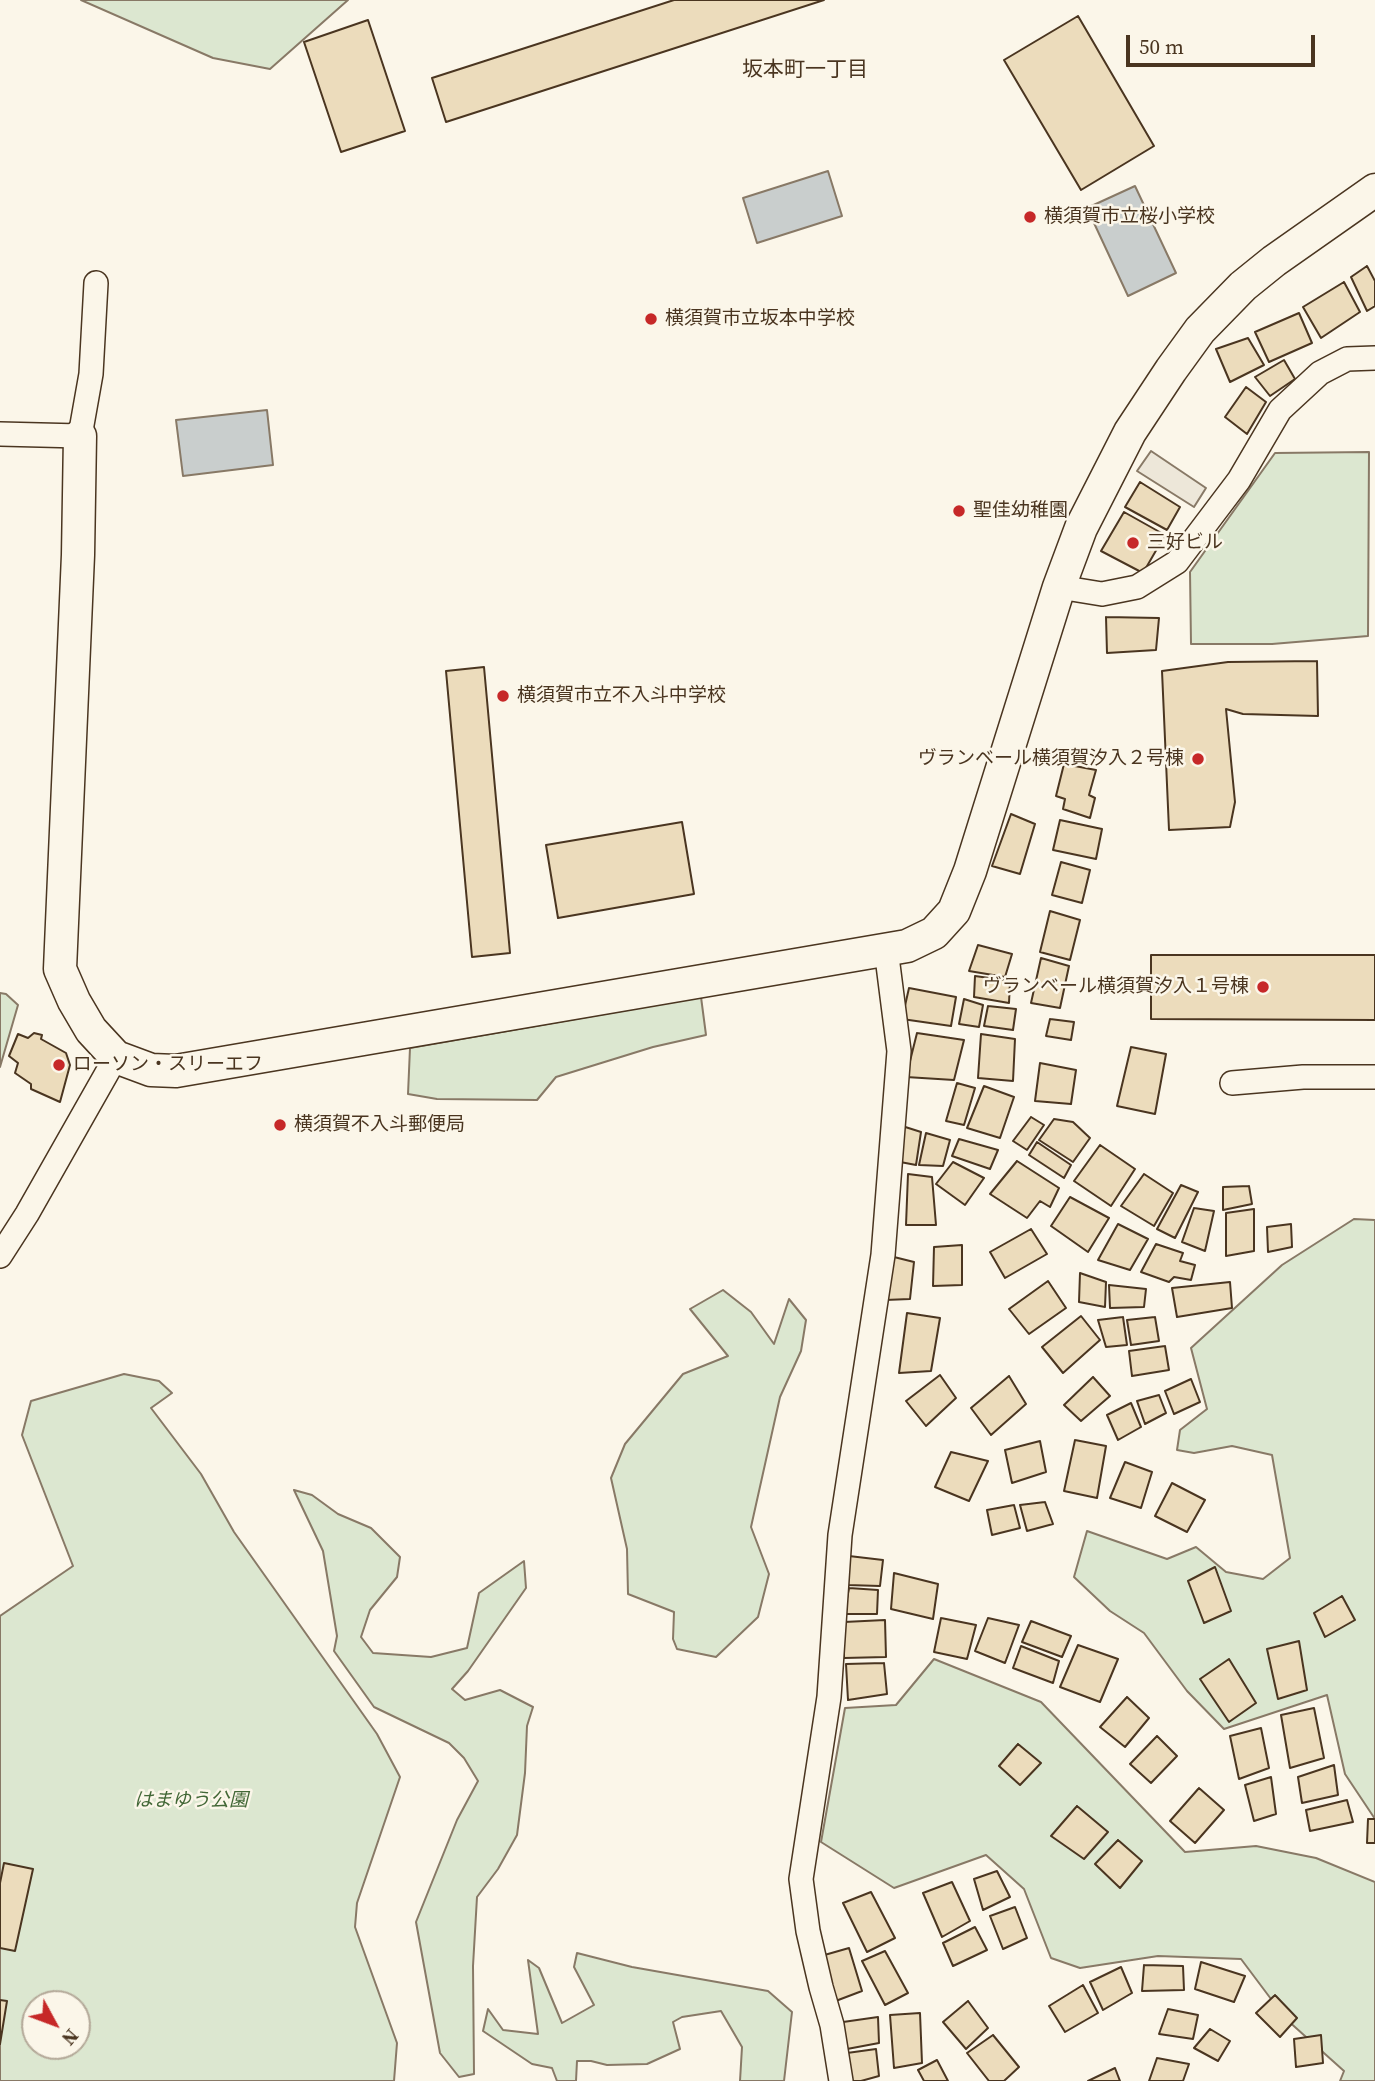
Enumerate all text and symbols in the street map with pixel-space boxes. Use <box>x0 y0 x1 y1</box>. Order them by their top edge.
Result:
scale bar <box>1130 21 1319 65</box>
text: 50 m <box>1139 32 1184 61</box>
district label: 坂本町一丁目 <box>742 58 868 84</box>
place label: 横須賀市立桜小学校 <box>1044 206 1215 228</box>
marker: 横須賀市立桜小学校 <box>1022 209 1038 225</box>
place label: 横須賀市立坂本中学校 <box>665 308 855 330</box>
marker: 横須賀市立坂本中学校 <box>643 311 659 327</box>
place label: 聖佳幼稚園 <box>973 500 1068 522</box>
marker: 聖佳幼稚園 <box>951 503 967 519</box>
place label: 三好ビル <box>1147 532 1223 554</box>
marker: 三好ビル <box>1125 535 1141 551</box>
place label: 横須賀市立不入斗中学校 <box>517 685 726 707</box>
marker: 横須賀市立不入斗中学校 <box>495 688 511 704</box>
place label: ヴランベール横須賀汐入２号棟 <box>918 748 1184 770</box>
marker: ヴランベール横須賀汐入２号棟 <box>1190 751 1206 767</box>
place label: ヴランベール横須賀汐入１号棟 <box>983 976 1249 998</box>
marker: ヴランベール横須賀汐入１号棟 <box>1255 979 1271 995</box>
place label: ローソン・スリーエフ <box>73 1054 263 1076</box>
marker: ローソン・スリーエフ <box>51 1057 67 1073</box>
place label: 横須賀不入斗郵便局 <box>294 1114 465 1136</box>
marker: 横須賀不入斗郵便局 <box>272 1117 288 1133</box>
park label: はまゆう公園 <box>134 1790 248 1812</box>
north arrow <box>21 1990 91 2060</box>
text: N <box>56 2024 85 2051</box>

